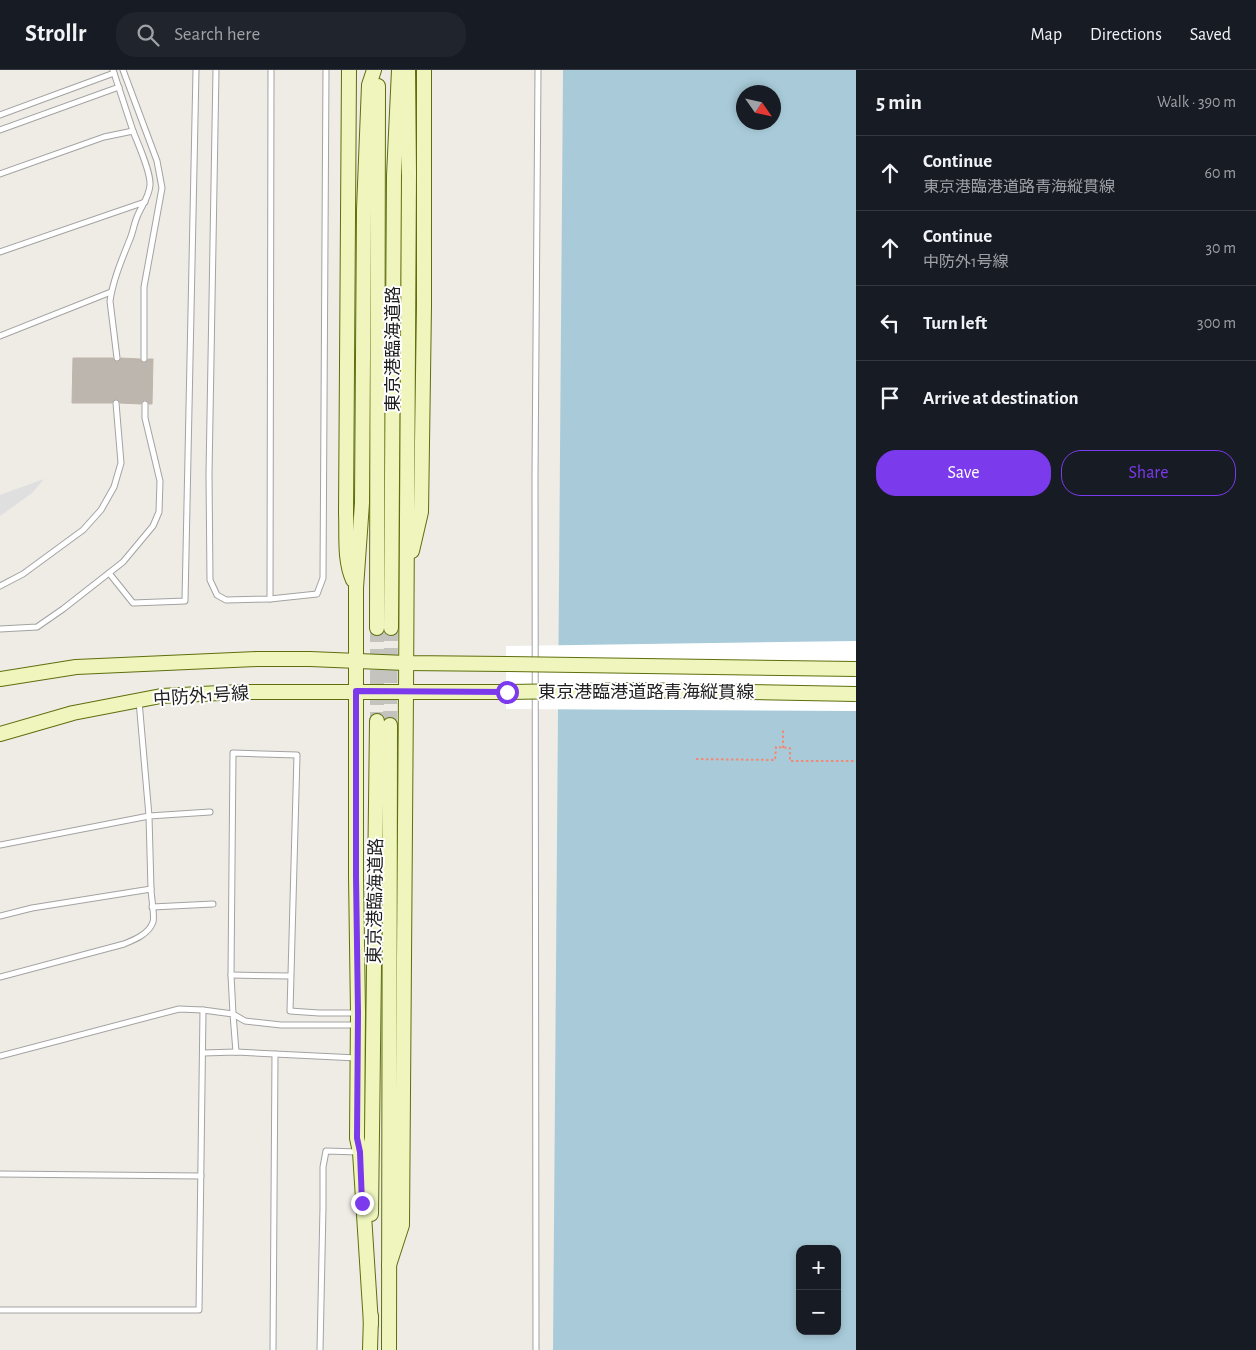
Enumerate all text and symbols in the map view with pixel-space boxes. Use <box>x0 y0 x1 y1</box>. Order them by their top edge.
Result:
search box <box>116 12 466 57</box>
icon: search <box>134 21 162 49</box>
text: Strollr <box>25 22 86 46</box>
text: Search here <box>174 25 260 44</box>
text: Map <box>1031 26 1062 44</box>
text: Directions <box>1090 26 1162 44</box>
text: Saved <box>1190 26 1231 44</box>
north arrow <box>736 85 781 130</box>
text: 5 min <box>876 92 922 113</box>
text: Walk · 390 m <box>1157 94 1236 110</box>
text: Continue <box>923 152 992 171</box>
icon: ahead <box>876 159 904 187</box>
text: 60 m <box>1205 165 1236 181</box>
text: 東京港臨港道路青海縦貫線 <box>923 179 1115 195</box>
text: Continue <box>923 227 992 246</box>
icon: ahead <box>876 234 904 262</box>
text: 30 m <box>1206 240 1236 256</box>
text: 中防外1号線 <box>923 254 1009 270</box>
street label: 東京港臨海道路 <box>383 286 403 412</box>
icon: left <box>876 309 904 337</box>
text: Turn left <box>923 314 987 333</box>
text: 300 m <box>1197 315 1236 331</box>
icon: arrive <box>876 384 904 412</box>
text: Arrive at destination <box>923 389 1079 408</box>
button: Save <box>876 450 1051 496</box>
button: Share <box>1061 450 1236 496</box>
route start <box>496 681 519 704</box>
street label: 東京港臨港道路青海縦貫線 <box>538 682 754 702</box>
street label: 中防外1号線 <box>152 683 250 709</box>
street label: 東京港臨海道路 <box>364 838 386 964</box>
route end <box>351 1192 374 1215</box>
map controls <box>796 1245 841 1335</box>
button: + <box>796 1245 841 1290</box>
button: − <box>796 1290 841 1335</box>

